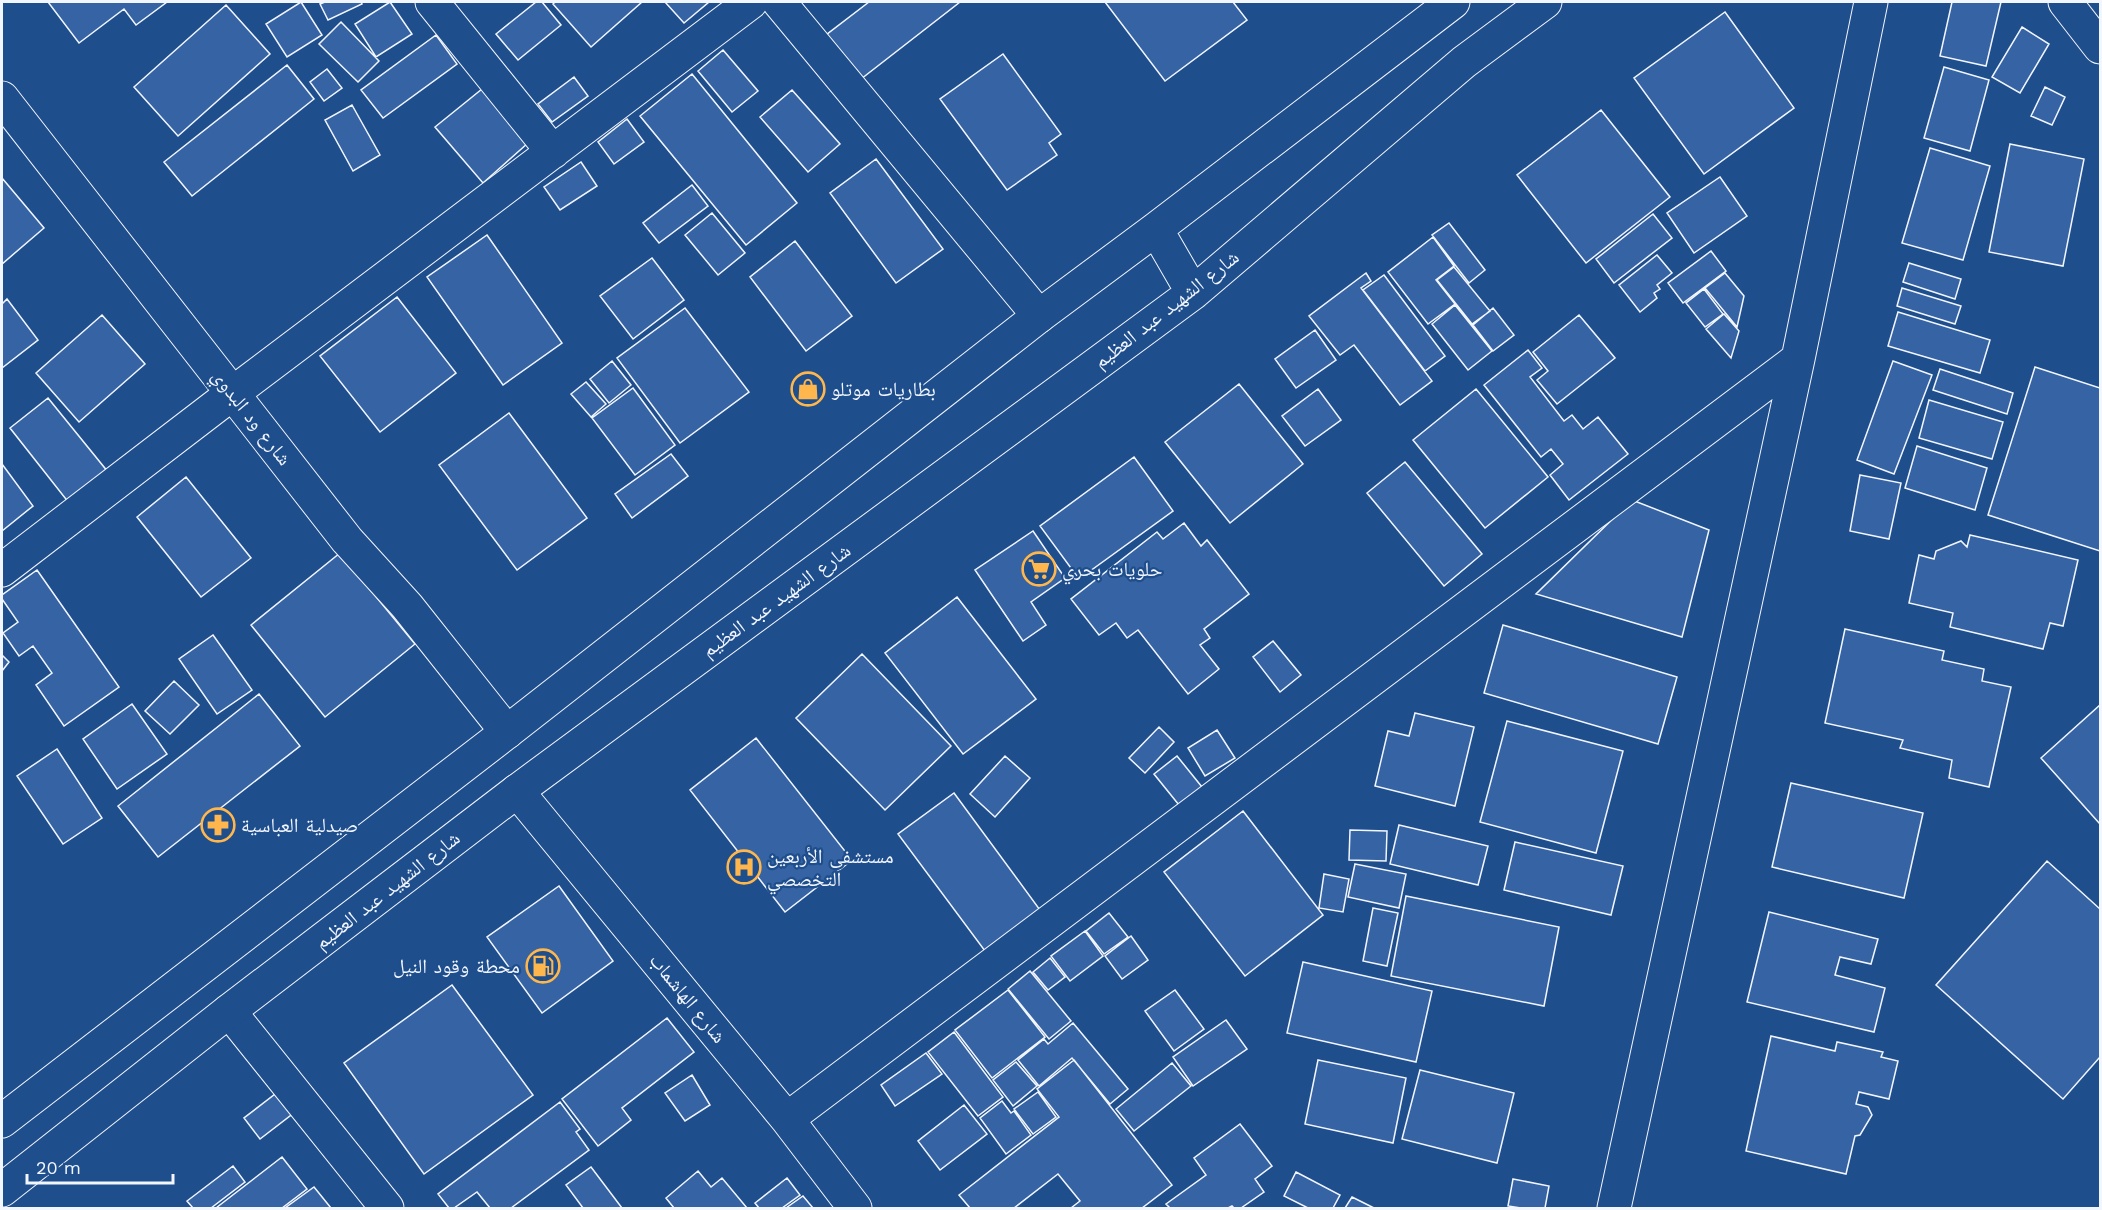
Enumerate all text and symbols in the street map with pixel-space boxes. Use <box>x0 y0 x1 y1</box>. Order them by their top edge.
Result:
street label: شارع الشهيد عبد العظيم <box>1088 245 1245 375</box>
street label: شارع ود البدوي <box>204 364 297 472</box>
shop icon: بطاريات موتلو <box>790 371 826 407</box>
place label: بطاريات موتلو <box>831 377 936 401</box>
street label: شارع الشهيد عبد العظيم <box>697 538 856 664</box>
supermarket icon: حلويات بحري <box>1021 551 1057 587</box>
place label: حلويات بحري <box>1062 557 1163 585</box>
pharmacy icon: صيدلية العباسية <box>200 807 236 843</box>
place label: صيدلية العباسية <box>241 813 358 837</box>
street label: شارع الشهيد عبد العظيم <box>309 826 466 956</box>
place label: مستشفى الأربعين التخصصي <box>767 844 894 895</box>
hospital icon: مستشفى الأربعين التخصصي <box>726 849 762 885</box>
fuel station icon: محطة وقود النيل <box>525 948 561 984</box>
street label: شارع الهاشماب <box>644 948 731 1048</box>
place label: محطة وقود النيل <box>393 954 520 978</box>
scale bar <box>27 1147 172 1185</box>
text: 20 m <box>36 1157 81 1178</box>

